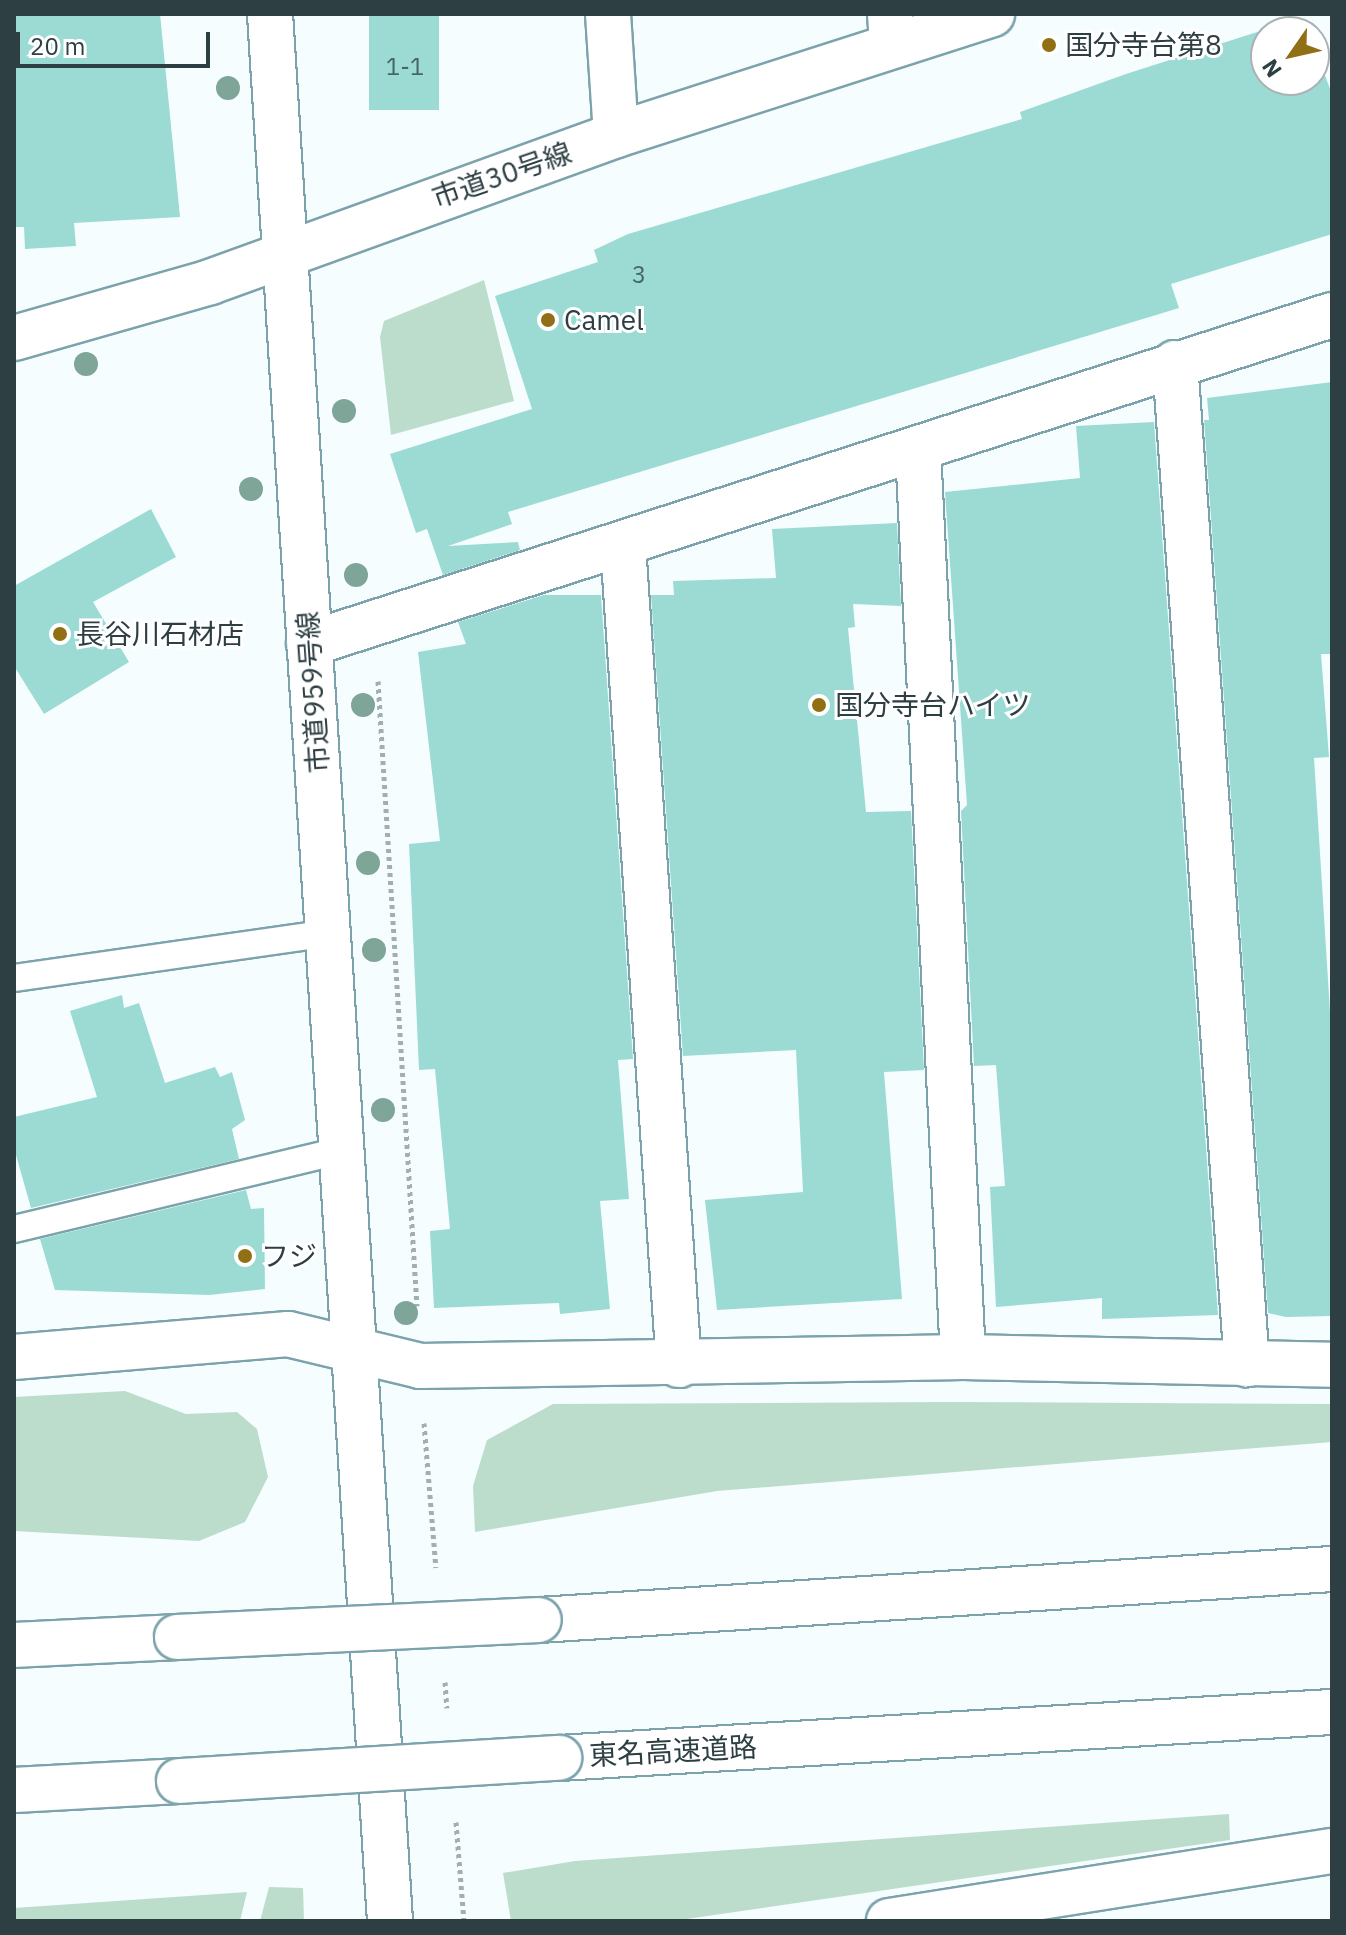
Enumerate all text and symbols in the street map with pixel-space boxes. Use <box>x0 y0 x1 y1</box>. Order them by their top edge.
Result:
scale bar <box>20 16 214 66</box>
north arrow <box>1250 16 1330 96</box>
place label: 国分寺台第8 <box>1065 28 1222 62</box>
text: 20 m <box>30 30 85 62</box>
marker: 国分寺台第8 <box>1040 36 1058 54</box>
house number: 1-1 <box>386 53 424 81</box>
text: N <box>1255 54 1288 83</box>
street label: 市道30号線 <box>428 135 576 215</box>
house number: 3 <box>632 261 646 289</box>
place label: Camel <box>564 303 644 337</box>
marker: Camel <box>539 311 557 329</box>
street label: 市道959号線 <box>291 610 335 774</box>
place label: 長谷川石材店 <box>76 617 244 651</box>
marker: 長谷川石材店 <box>51 625 69 643</box>
place label: 国分寺台ハイツ <box>835 688 1031 722</box>
marker: 国分寺台ハイツ <box>810 696 828 714</box>
place label: フジ <box>261 1239 317 1273</box>
marker: フジ <box>236 1247 254 1265</box>
street label: 東名高速道路 <box>588 1730 758 1772</box>

